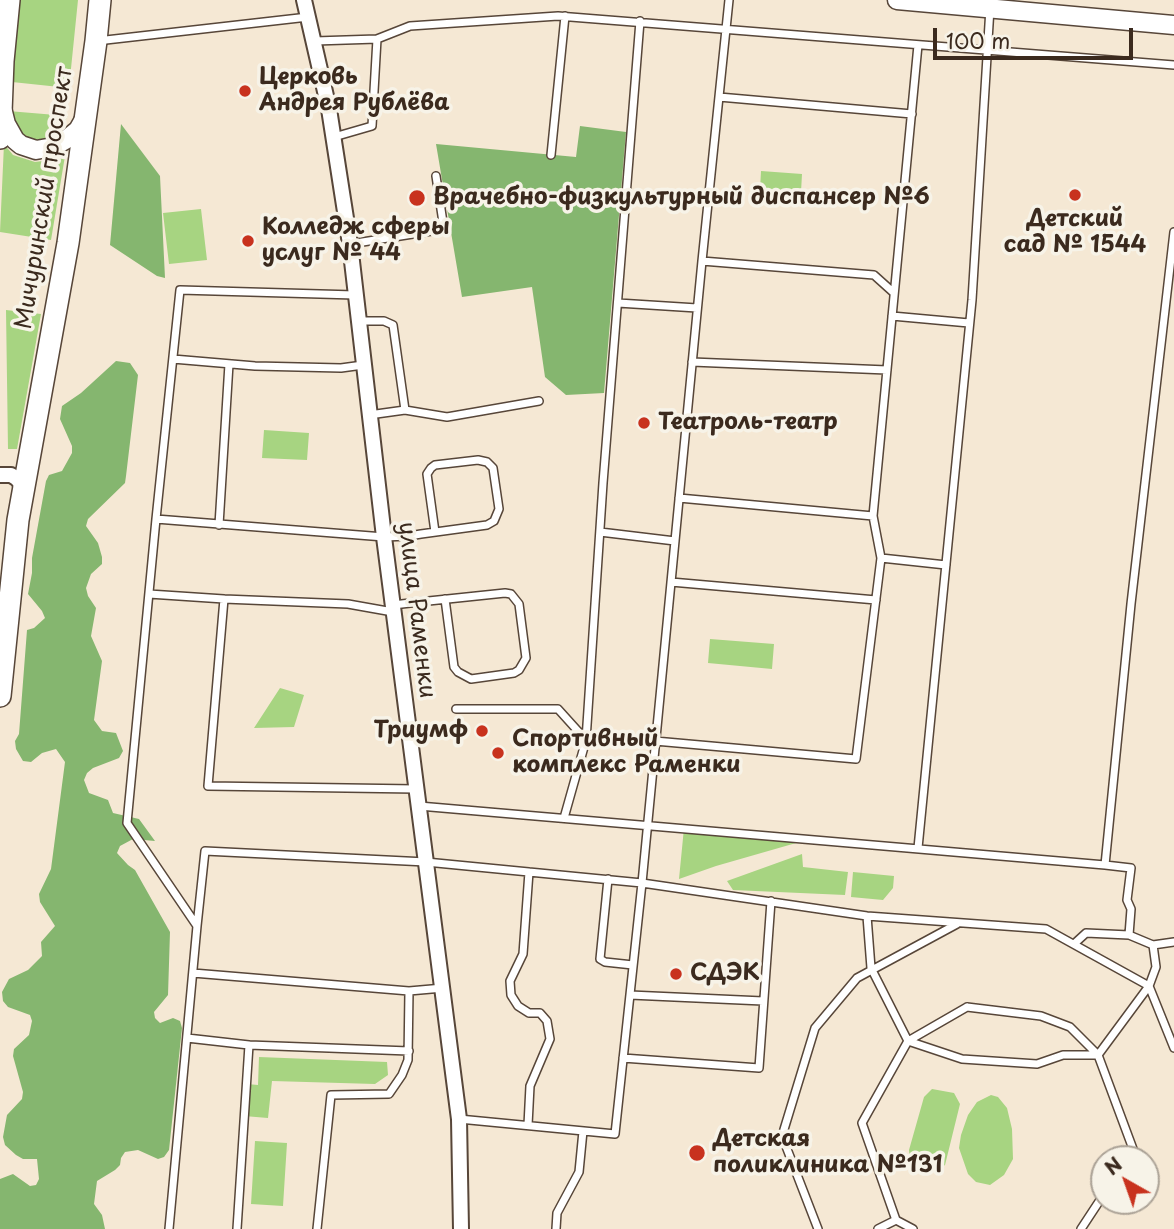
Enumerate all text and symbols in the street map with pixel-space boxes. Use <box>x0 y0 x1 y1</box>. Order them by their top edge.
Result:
scale bar <box>936 14 1136 58</box>
text: 100 m <box>946 24 1010 56</box>
place label: Церковь Андрея Рублёва <box>259 64 450 118</box>
street label: Мичуринский проспект <box>11 65 79 331</box>
marker: Церковь Андрея Рублёва <box>237 83 253 99</box>
place label: Врачебно-физкультурный диспансер №6 <box>433 184 930 212</box>
marker: Детский сад № 1544 <box>1067 187 1083 203</box>
marker: Врачебно-физкультурный диспансер №6 <box>407 188 427 208</box>
place label: Детский сад № 1544 <box>1004 206 1146 260</box>
place label: Колледж сферы услуг № 44 <box>262 214 450 268</box>
marker: Колледж сферы услуг № 44 <box>240 233 256 249</box>
place label: Театроль-театр <box>658 409 838 437</box>
marker: Театроль-театр <box>636 415 652 431</box>
street label: улица Раменки <box>391 520 441 700</box>
place label: Триумф <box>374 717 468 745</box>
marker: Триумф <box>474 723 490 739</box>
place label: Спортивный комплекс Раменки <box>512 726 741 780</box>
marker: Спортивный комплекс Раменки <box>490 745 506 761</box>
place label: СДЭК <box>690 960 760 988</box>
marker: СДЭК <box>668 966 684 982</box>
place label: Детская поликлиника №131 <box>713 1126 942 1180</box>
marker: Детская поликлиника №131 <box>687 1143 707 1163</box>
north arrow <box>1090 1145 1160 1215</box>
text: N <box>1098 1150 1128 1181</box>

